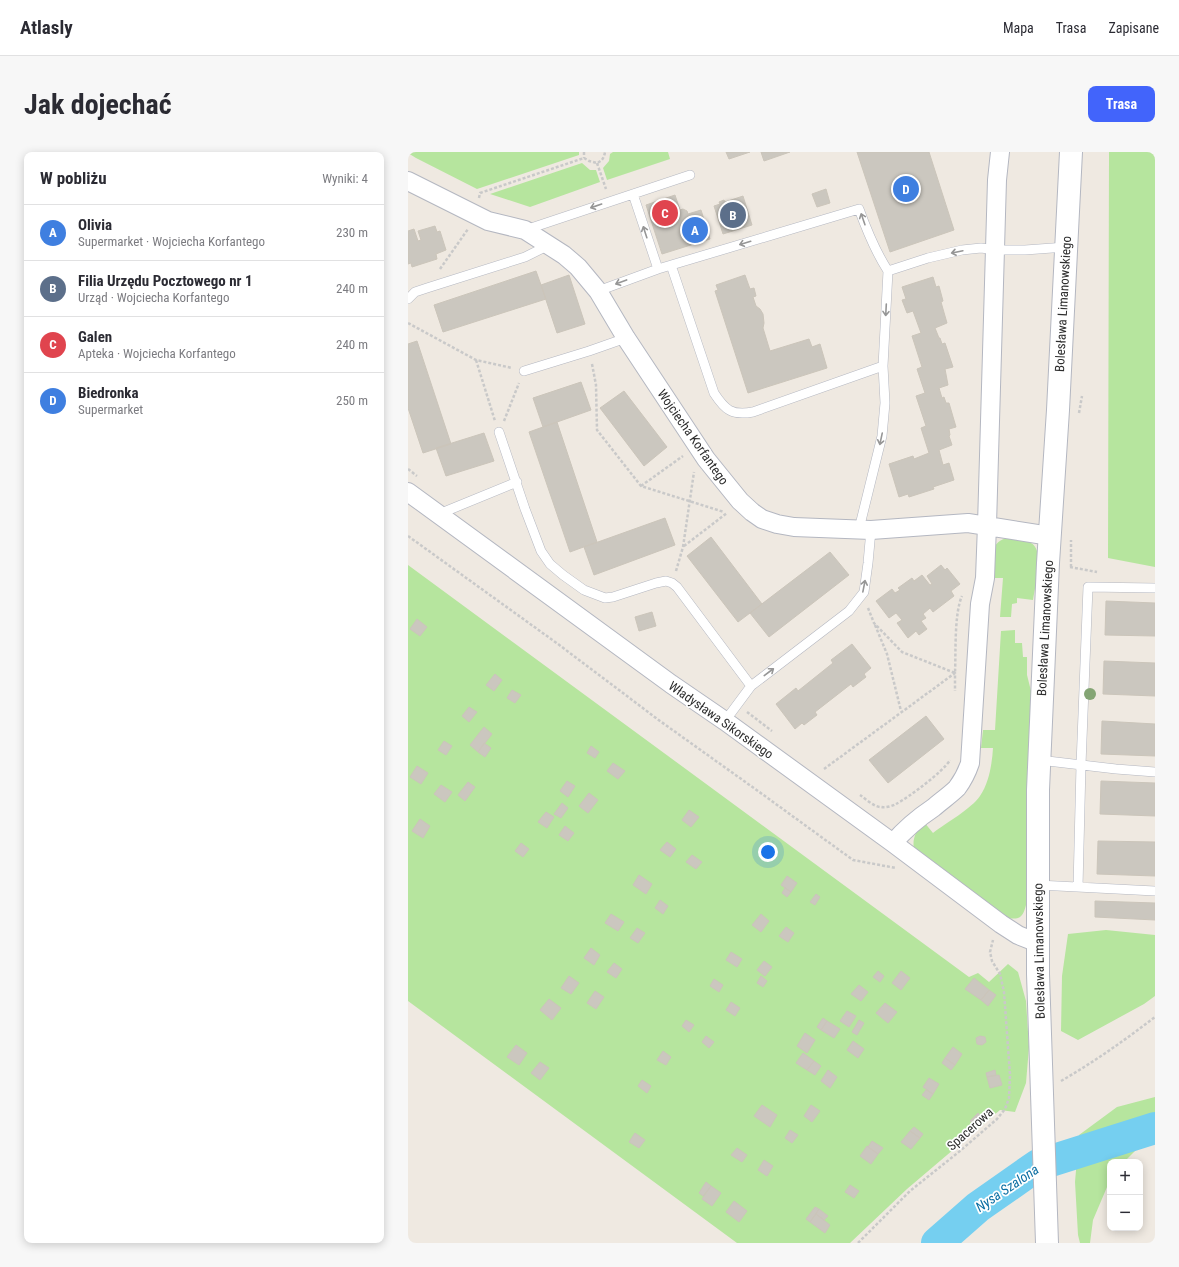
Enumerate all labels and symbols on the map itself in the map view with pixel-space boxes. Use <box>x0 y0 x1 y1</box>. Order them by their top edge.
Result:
pin: D <box>893 174 919 204</box>
pin: C <box>652 198 678 228</box>
pin: B <box>720 200 746 230</box>
one-way arrow <box>589 203 602 210</box>
one-way arrow <box>858 213 866 225</box>
pin: A <box>682 215 708 245</box>
one-way arrow <box>641 226 649 238</box>
street label: Bolesława Limanowskiego <box>1052 236 1074 372</box>
one-way arrow <box>739 239 751 247</box>
one-way arrow <box>951 248 964 256</box>
one-way arrow <box>615 279 628 286</box>
one-way arrow <box>882 303 889 316</box>
street label: Wojciecha Korfantego <box>655 387 731 487</box>
one-way arrow <box>876 432 884 445</box>
street label: Bolesława Limanowskiego <box>1034 560 1056 696</box>
one-way arrow <box>861 580 869 593</box>
one-way arrow <box>764 668 775 676</box>
street label: Władysława Sikorskiego <box>666 678 776 762</box>
your location <box>758 842 778 862</box>
street label: Bolesława Limanowskiego <box>1030 883 1048 1019</box>
street label: Spacerowa <box>944 1105 996 1153</box>
water label: Nysa Szalona <box>972 1161 1042 1215</box>

